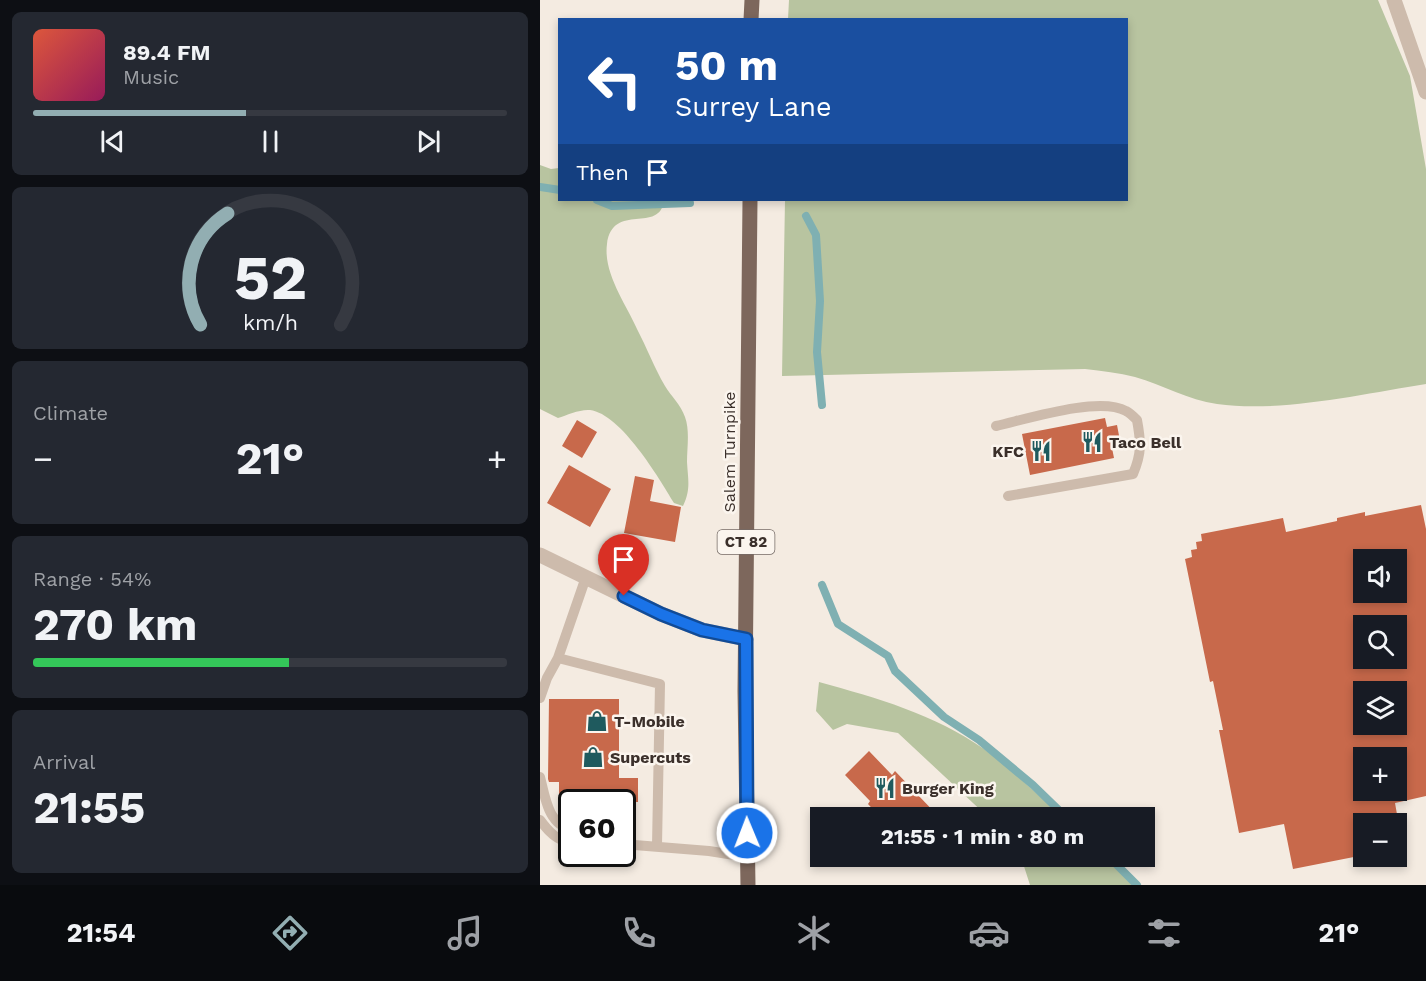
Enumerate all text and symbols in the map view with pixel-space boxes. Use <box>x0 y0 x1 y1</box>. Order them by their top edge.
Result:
text: 89.4 FM <box>123 40 211 65</box>
text: 50 m <box>675 41 778 90</box>
icon: left <box>576 42 654 120</box>
text: Music <box>123 65 179 89</box>
text: Surrey Lane <box>675 91 832 123</box>
icon: previous <box>96 125 129 158</box>
icon: pause <box>254 125 287 158</box>
icon: next <box>412 125 445 158</box>
icon: arrive <box>641 156 674 189</box>
text: Then <box>576 160 629 185</box>
text: 52 <box>233 241 307 314</box>
text: km/h <box>242 310 298 335</box>
street label: Salem Turnpike <box>720 392 739 512</box>
text: Climate <box>33 401 108 425</box>
restaurant icon: Taco Bell <box>1080 430 1104 454</box>
text: 21° <box>236 432 304 485</box>
place label: Taco Bell <box>1109 433 1182 452</box>
text: − <box>33 439 53 478</box>
text: + <box>487 439 507 478</box>
restaurant icon: KFC <box>1029 439 1053 463</box>
place label: KFC <box>992 442 1024 461</box>
road number: CT 82 <box>718 530 774 554</box>
pin <box>598 534 649 596</box>
icon: arrive <box>607 543 640 576</box>
map controls <box>1353 549 1407 867</box>
button: sound <box>1353 549 1407 603</box>
text: Range · 54% <box>33 567 151 591</box>
text: 270 km <box>33 598 197 651</box>
button: search <box>1353 615 1407 669</box>
button: layers <box>1353 681 1407 735</box>
shop icon: T-Mobile <box>585 709 609 733</box>
place label: T-Mobile <box>614 712 685 731</box>
shop icon: Supercuts <box>581 745 605 769</box>
button: + <box>1353 747 1407 801</box>
place label: Supercuts <box>610 748 691 767</box>
text: Arrival <box>33 750 95 774</box>
restaurant icon: Burger King <box>873 776 897 800</box>
place label: Burger King <box>902 779 994 798</box>
text: 21:55 <box>33 781 145 834</box>
speed limit sign: 60 <box>558 789 636 867</box>
position arrow <box>715 801 779 865</box>
button: − <box>1353 813 1407 867</box>
text: 21:55 · 1 min · 80 m <box>881 824 1084 849</box>
icon: directions <box>269 912 311 954</box>
icon: music <box>444 912 486 954</box>
icon: phone <box>618 912 660 954</box>
icon: climate <box>793 912 835 954</box>
icon: car <box>968 912 1010 954</box>
icon: filters <box>1143 912 1185 954</box>
text: 21:54 <box>66 917 136 949</box>
text: 21° <box>1318 917 1359 949</box>

